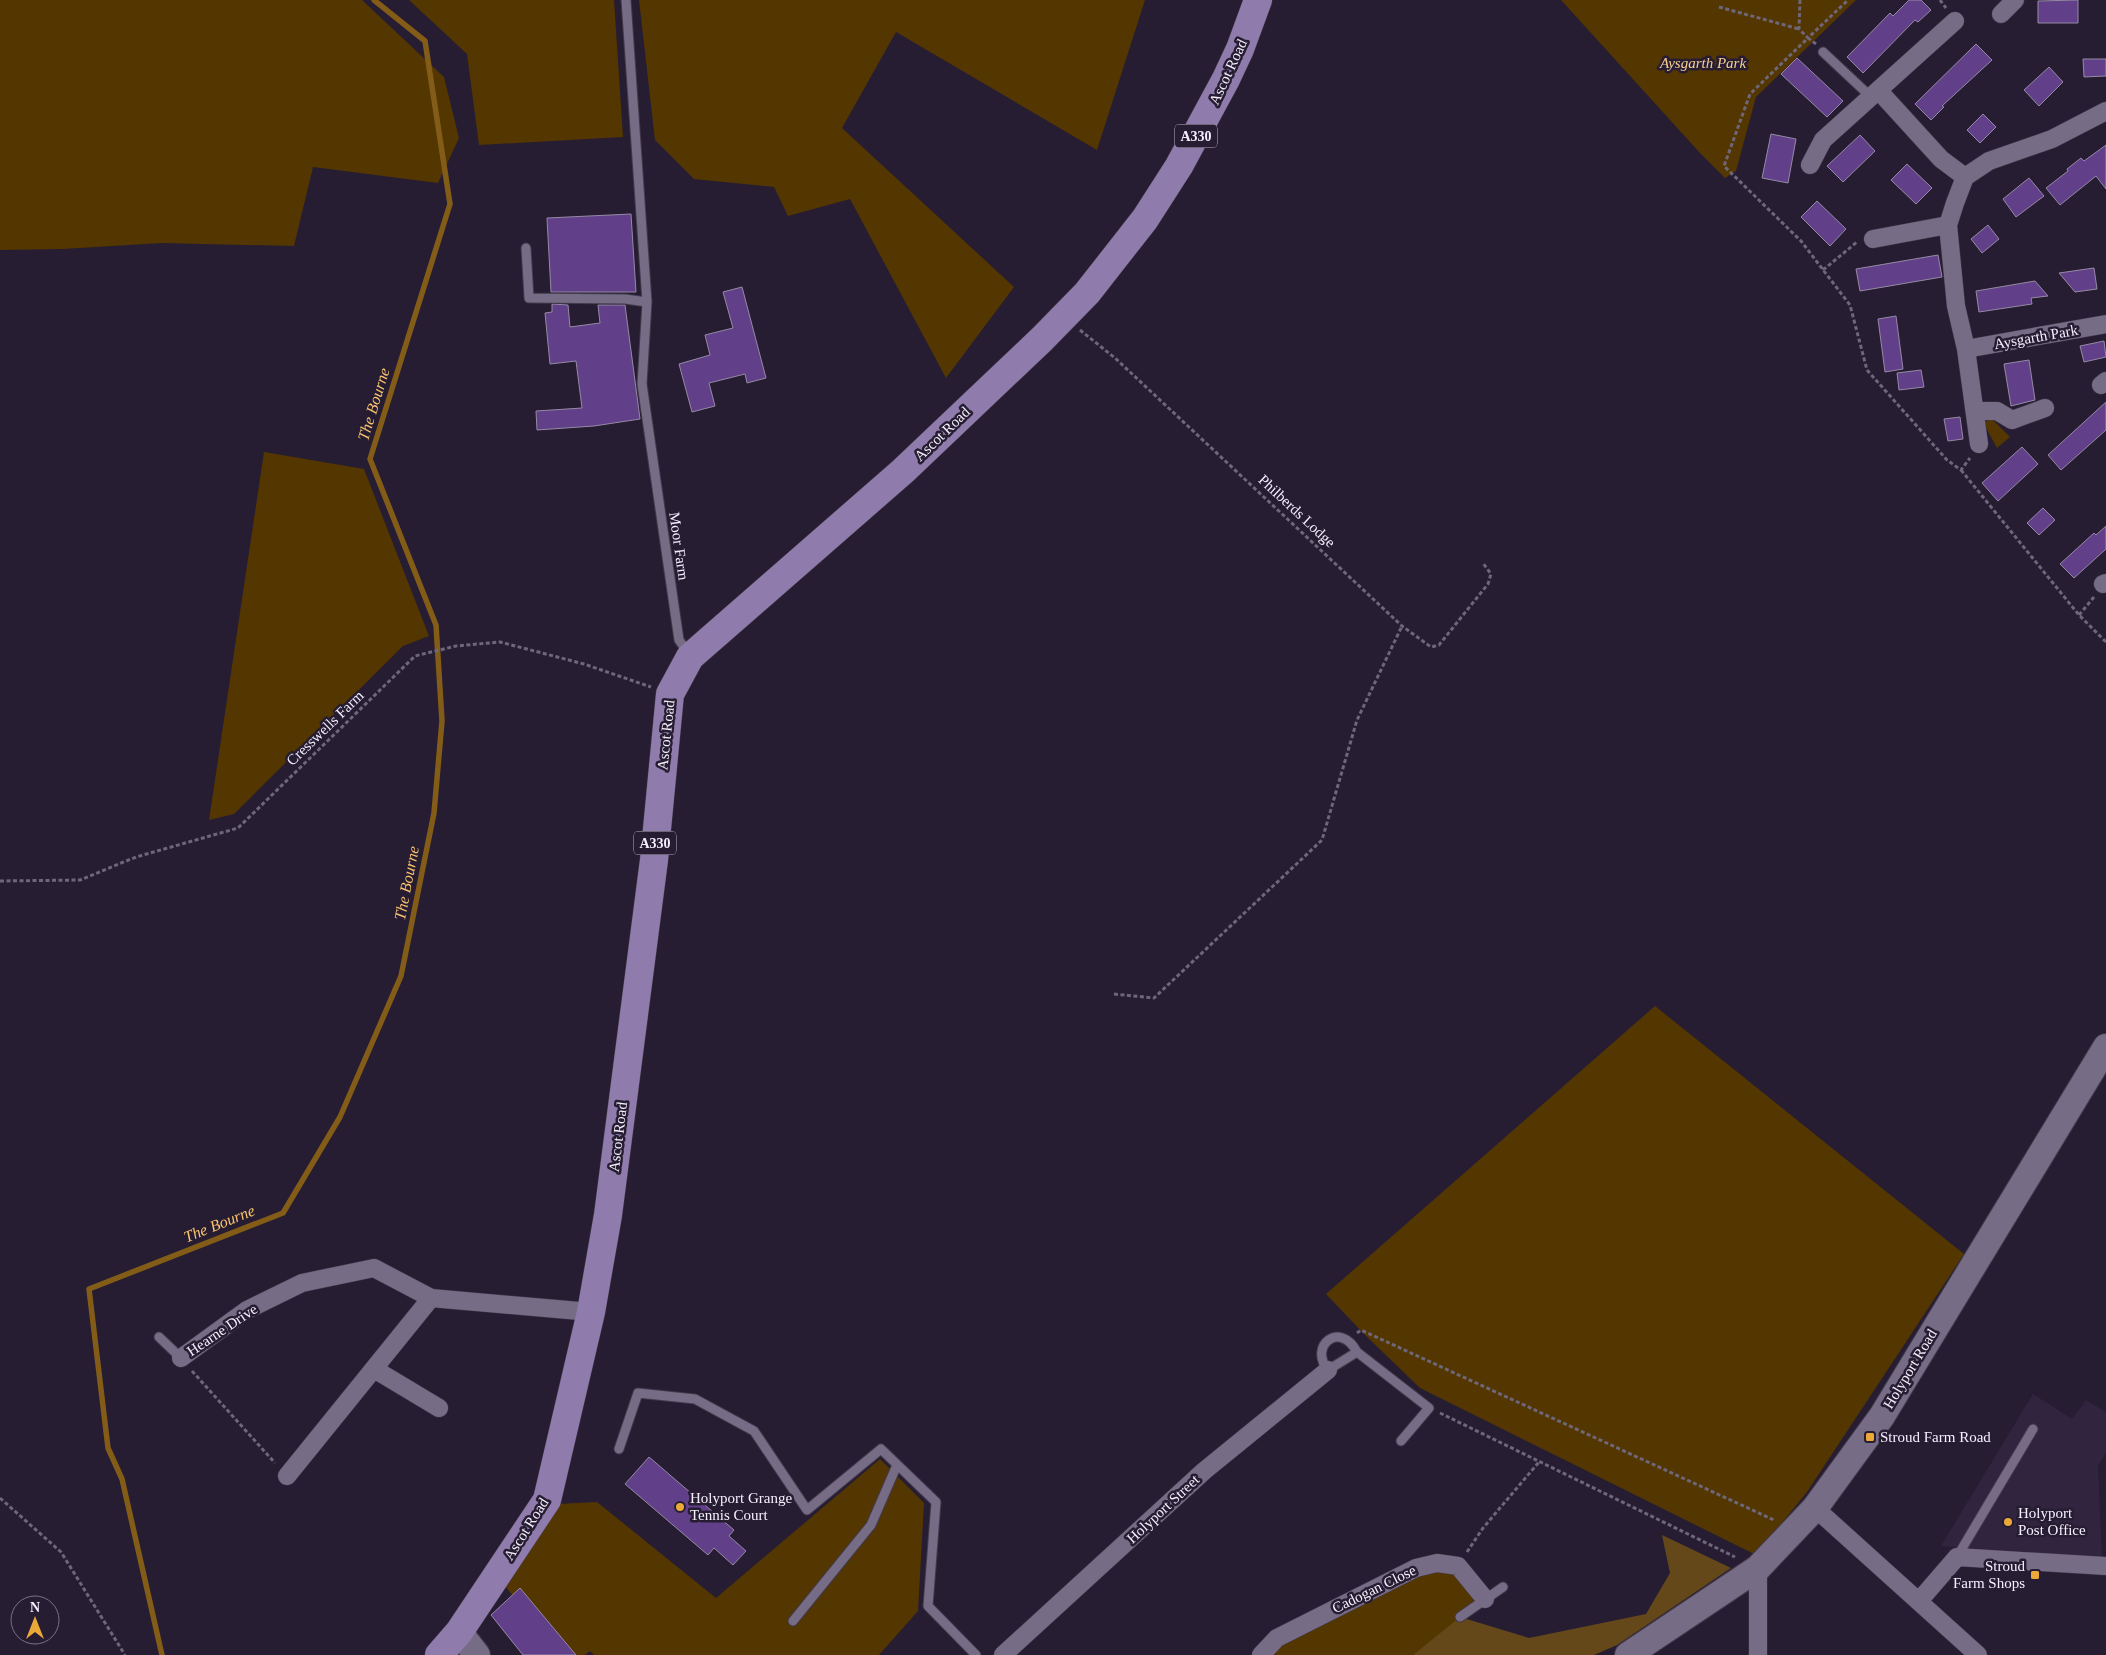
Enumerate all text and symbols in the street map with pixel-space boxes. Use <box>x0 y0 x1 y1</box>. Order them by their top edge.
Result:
street label: Ascot Road <box>1206 36 1250 107</box>
park label: Aysgarth Park <box>1659 55 1746 71</box>
road number: A330 <box>1175 124 1217 148</box>
street label: Aysgarth Park <box>1993 322 2080 352</box>
water label: The Bourne <box>354 366 393 443</box>
street label: Ascot Road <box>911 403 973 464</box>
street label: Philberds Lodge <box>1255 471 1339 551</box>
street label: Moor Farm <box>666 511 692 581</box>
street label: Cresswells Farm <box>283 687 367 769</box>
street label: Ascot Road <box>654 699 678 771</box>
road number: A330 <box>634 831 676 854</box>
water label: The Bourne <box>391 845 422 922</box>
street label: Ascot Road <box>606 1101 630 1173</box>
water label: The Bourne <box>181 1202 257 1245</box>
street label: Hearne Drive <box>184 1300 260 1359</box>
street label: Holyport Road <box>1880 1326 1940 1412</box>
place label: Stroud Farm Road <box>1880 1429 1991 1445</box>
marker: Stroud Farm Road <box>1864 1431 1876 1443</box>
street label: Holyport Street <box>1124 1471 1203 1547</box>
place label: Holyport Grange Tennis Court <box>690 1490 792 1523</box>
street label: Ascot Road <box>501 1494 552 1563</box>
marker: Holyport Grange Tennis Court <box>674 1501 686 1513</box>
place label: Holyport Post Office <box>2018 1505 2086 1538</box>
marker: Holyport Post Office <box>2002 1516 2014 1528</box>
place label: Stroud Farm Shops <box>1953 1558 2025 1591</box>
street label: Cadogan Close <box>1329 1562 1419 1616</box>
marker: Stroud Farm Shops <box>2029 1569 2041 1581</box>
north arrow <box>10 1595 60 1645</box>
text: N <box>30 1600 40 1615</box>

